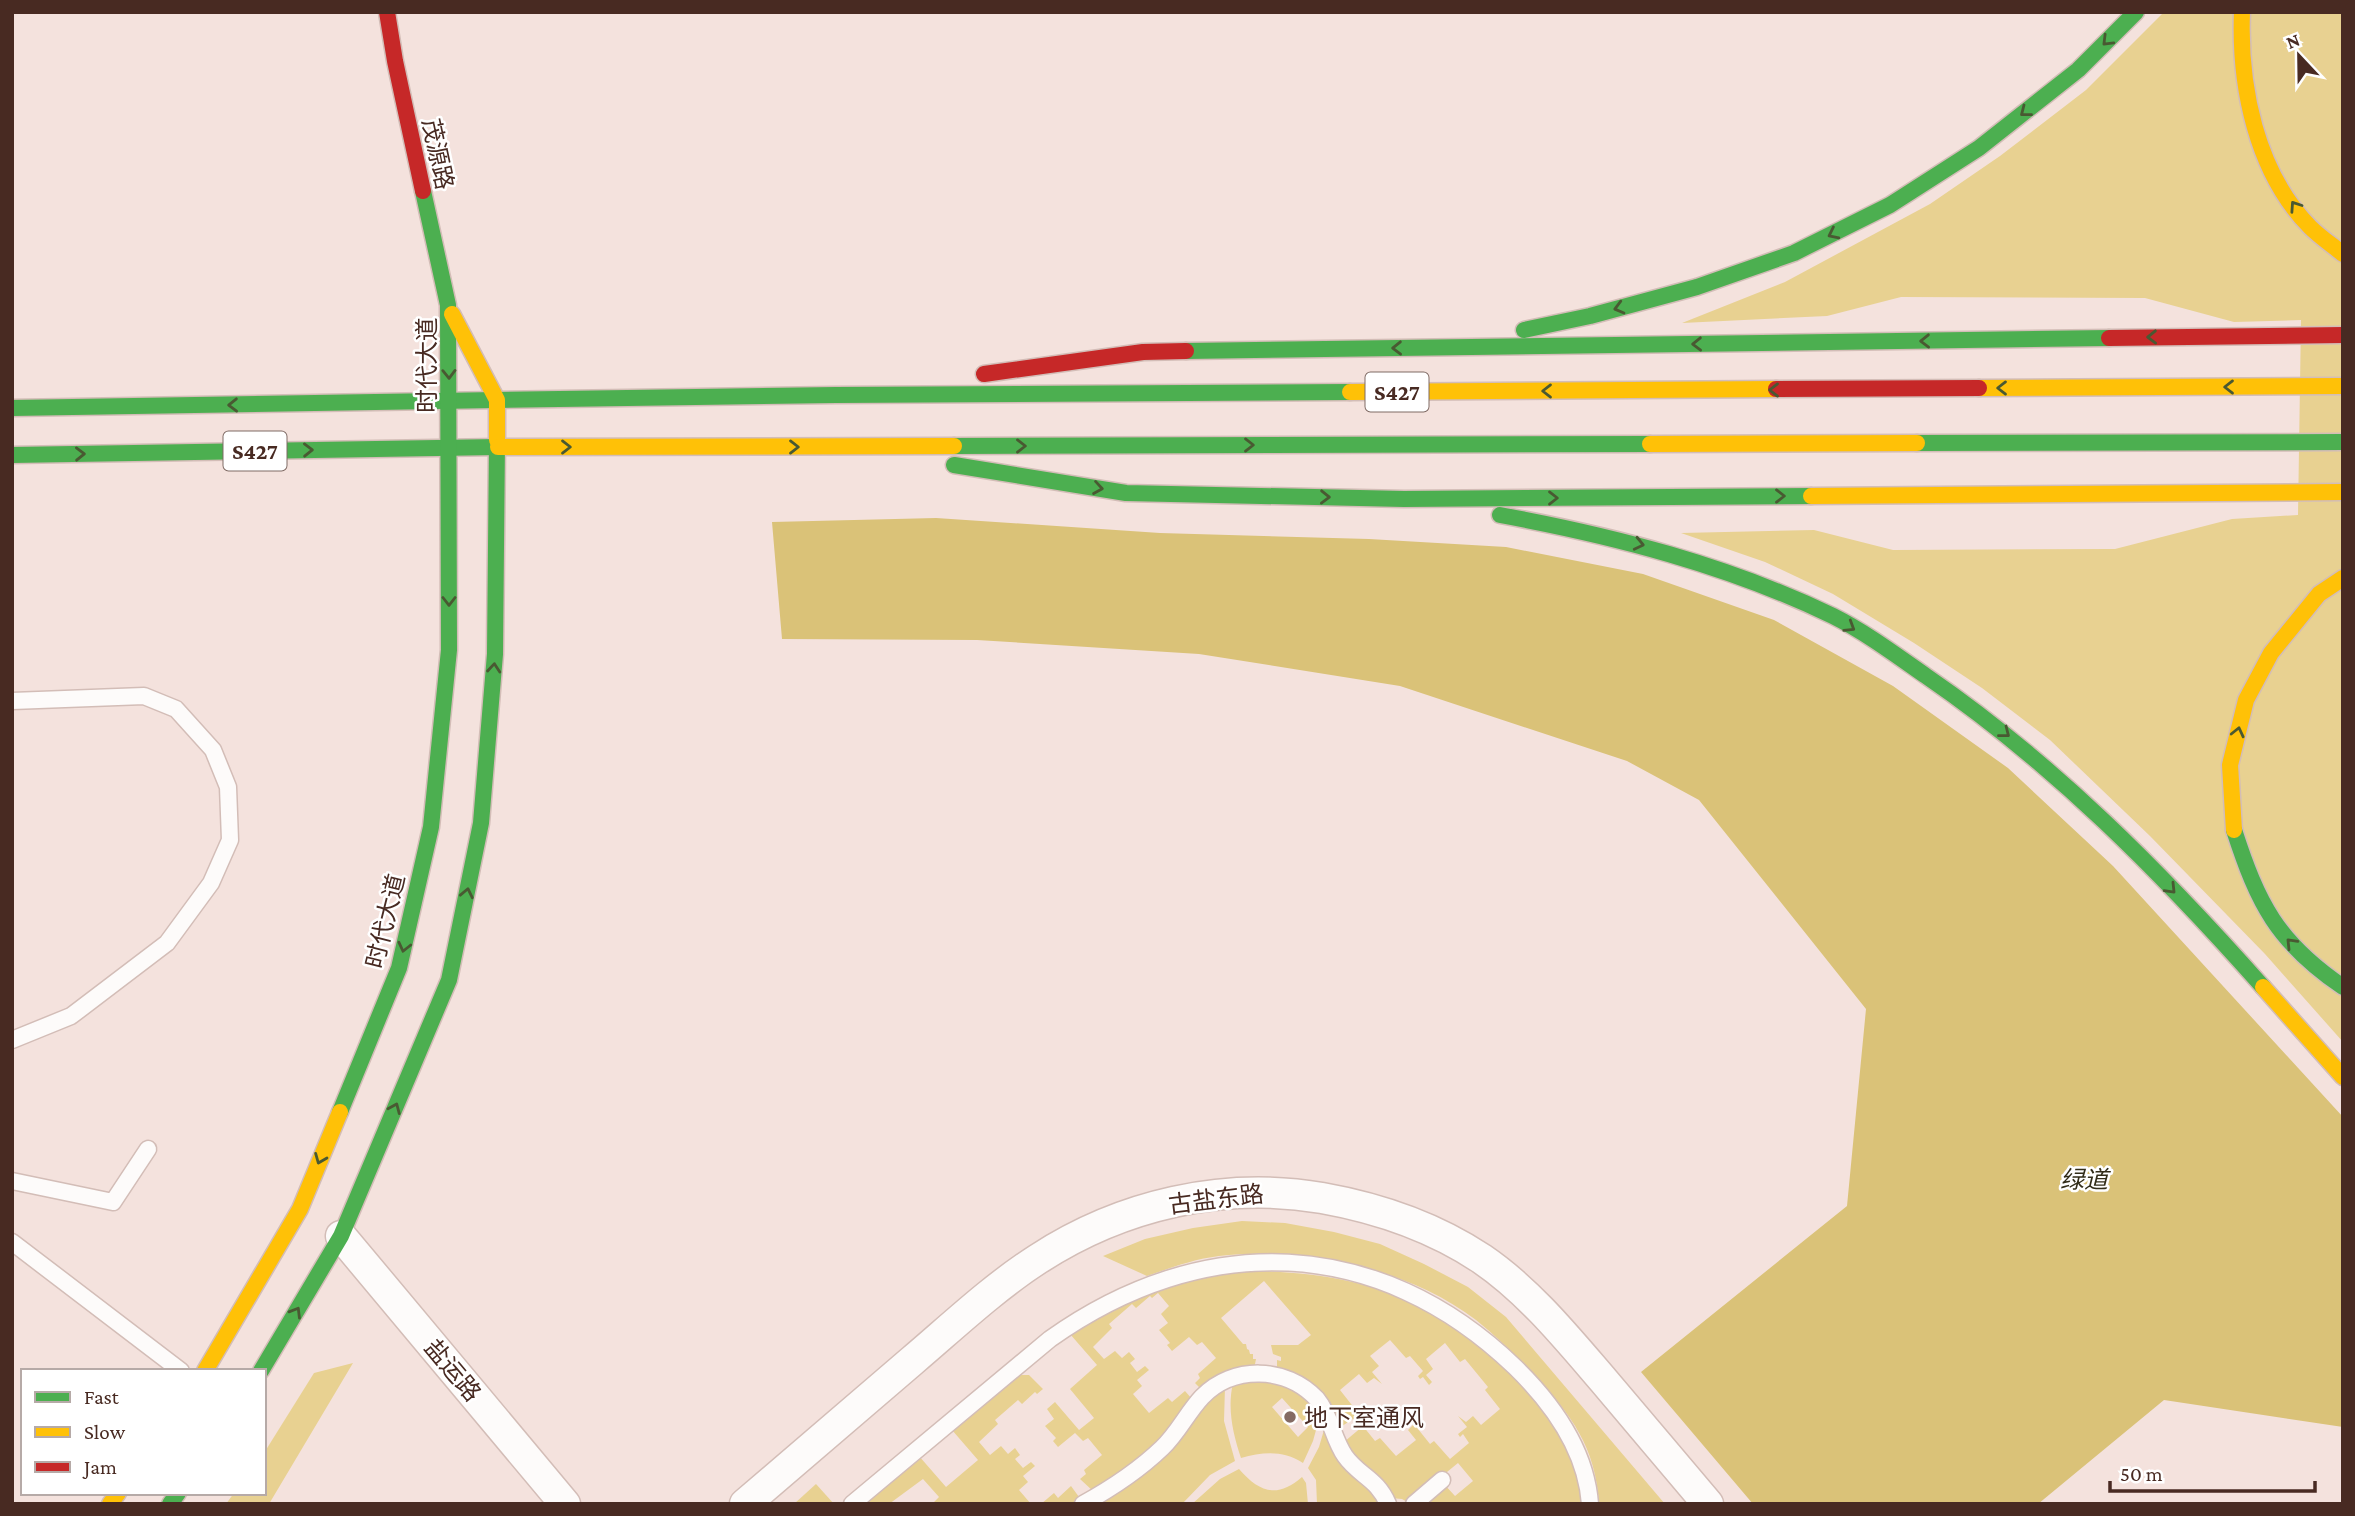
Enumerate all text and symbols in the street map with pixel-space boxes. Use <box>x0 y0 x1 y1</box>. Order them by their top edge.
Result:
north arrow <box>2264 21 2334 91</box>
text: N <box>2283 29 2303 53</box>
one-way arrow <box>2103 33 2116 46</box>
one-way arrow <box>2020 104 2032 117</box>
street label: 茂源路 <box>417 116 459 192</box>
one-way arrow <box>2290 201 2303 214</box>
one-way arrow <box>1828 225 1840 239</box>
one-way arrow <box>1613 300 1625 314</box>
street label: 时代大道 <box>413 317 440 413</box>
one-way arrow <box>2147 330 2158 345</box>
one-way arrow <box>1919 333 1930 349</box>
one-way arrow <box>1692 336 1702 352</box>
one-way arrow <box>1391 341 1402 356</box>
one-way arrow <box>441 369 457 379</box>
road number: S427 <box>1366 372 1428 412</box>
one-way arrow <box>2223 379 2234 395</box>
one-way arrow <box>1996 381 2007 396</box>
one-way arrow <box>1768 382 1779 398</box>
one-way arrow <box>1541 383 1551 399</box>
one-way arrow <box>227 397 238 413</box>
road number: S427 <box>224 432 286 471</box>
one-way arrow <box>1016 438 1027 454</box>
one-way arrow <box>1243 438 1254 453</box>
one-way arrow <box>561 439 572 455</box>
one-way arrow <box>789 439 799 455</box>
one-way arrow <box>303 442 314 458</box>
one-way arrow <box>76 446 86 462</box>
one-way arrow <box>1092 480 1104 495</box>
one-way arrow <box>1776 488 1786 504</box>
one-way arrow <box>1321 489 1331 505</box>
one-way arrow <box>1548 490 1559 506</box>
one-way arrow <box>1633 536 1645 551</box>
one-way arrow <box>441 596 457 607</box>
one-way arrow <box>1842 619 1855 632</box>
one-way arrow <box>486 662 501 673</box>
one-way arrow <box>1997 725 2010 738</box>
one-way arrow <box>2230 726 2245 738</box>
street label: 时代大道 <box>360 871 410 971</box>
one-way arrow <box>2162 880 2175 893</box>
one-way arrow <box>459 887 474 899</box>
one-way arrow <box>2286 938 2299 951</box>
one-way arrow <box>398 941 412 953</box>
one-way arrow <box>387 1103 401 1115</box>
one-way arrow <box>315 1152 329 1164</box>
park label: 绿道 <box>2060 1166 2111 1193</box>
street label: 古盐东路 <box>1167 1180 1265 1218</box>
one-way arrow <box>288 1307 301 1320</box>
street label: 盐运路 <box>420 1334 486 1406</box>
legend <box>21 1369 266 1495</box>
text: Fast <box>84 1385 120 1409</box>
place label: 地下室通风 <box>1304 1404 1424 1431</box>
marker: 地下室通风 <box>1282 1409 1298 1425</box>
text: Slow <box>84 1420 126 1444</box>
scale bar <box>2110 1450 2315 1494</box>
text: Jam <box>82 1455 117 1479</box>
text: 50 m <box>2120 1462 2163 1486</box>

